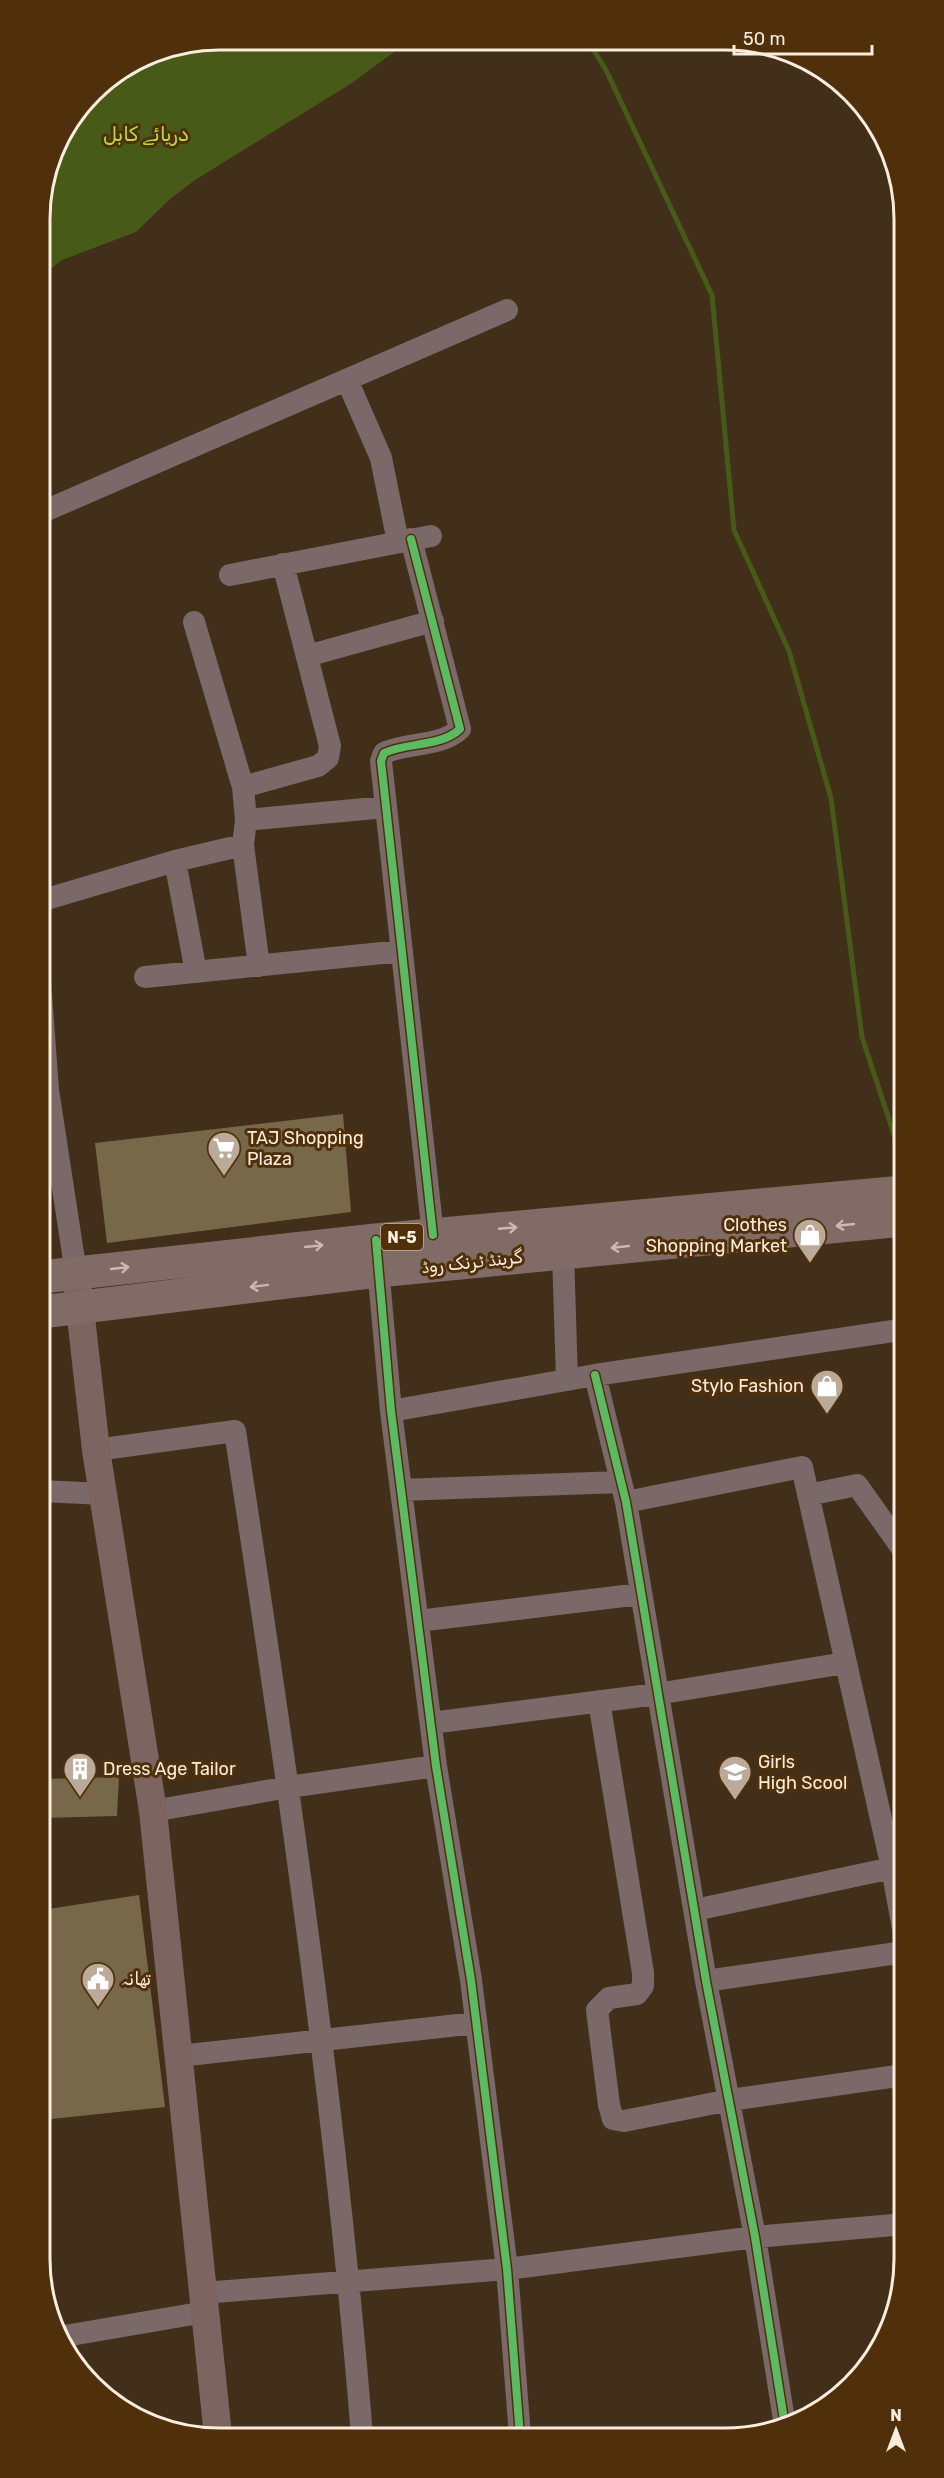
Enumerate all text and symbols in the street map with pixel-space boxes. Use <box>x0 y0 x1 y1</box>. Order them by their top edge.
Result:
scale bar <box>734 18 872 56</box>
text: 50 m <box>743 28 786 50</box>
water label: دریائے کابل <box>103 122 189 146</box>
place label: TAJ Shopping Plaza <box>247 1127 364 1170</box>
supermarket icon: TAJ Shopping Plaza <box>206 1130 242 1177</box>
place label: Clothes Shopping Market <box>646 1214 787 1257</box>
shop icon: Clothes Shopping Market <box>792 1217 828 1264</box>
one-way arrow <box>835 1220 855 1231</box>
one-way arrow <box>497 1222 517 1233</box>
road number: N-5 <box>381 1224 423 1250</box>
one-way arrow <box>303 1241 323 1252</box>
one-way arrow <box>611 1242 631 1253</box>
street label: گرینڈ ٹرنک روڈ <box>420 1246 524 1278</box>
one-way arrow <box>110 1262 129 1273</box>
one-way arrow <box>250 1281 270 1292</box>
shop icon: Stylo Fashion <box>809 1368 845 1415</box>
place label: Stylo Fashion <box>691 1375 804 1397</box>
building icon: Dress Age Tailor <box>62 1751 98 1798</box>
place label: Girls High Scool <box>758 1751 848 1794</box>
school or university icon: Girls High Scool <box>717 1754 753 1801</box>
place label: Dress Age Tailor <box>103 1758 236 1780</box>
public building icon: تھانہ <box>80 1961 116 2008</box>
place label: تھانہ <box>121 1968 151 1990</box>
north arrow <box>866 2400 926 2460</box>
text: N <box>890 2406 902 2425</box>

